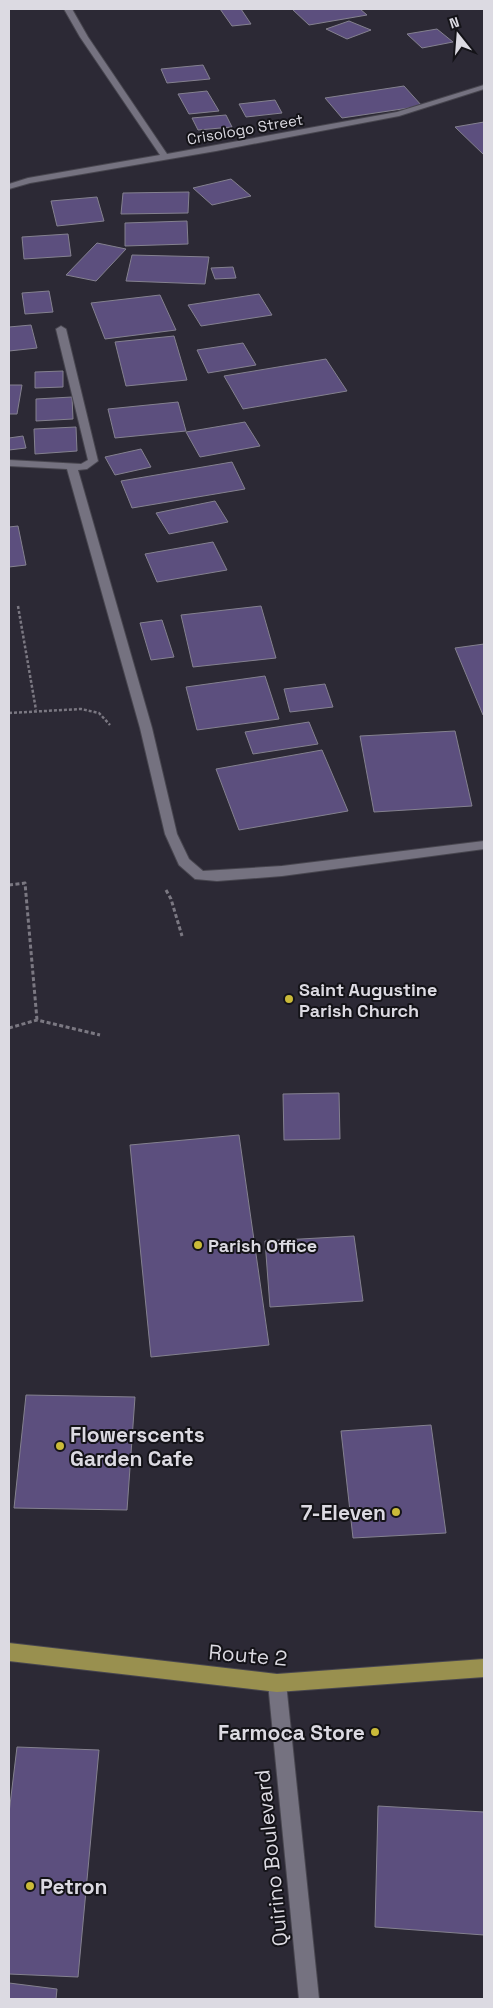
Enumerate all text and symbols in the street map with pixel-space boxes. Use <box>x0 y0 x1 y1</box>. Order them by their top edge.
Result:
north arrow <box>433 10 483 60</box>
text: N <box>447 13 461 33</box>
street label: Crisologo Street <box>185 109 305 149</box>
place label: Saint Augustine Parish Church <box>299 978 437 1022</box>
marker: Saint Augustine Parish Church <box>283 993 295 1005</box>
place label: Parish Office <box>208 1234 317 1257</box>
marker: Parish Office <box>192 1239 204 1251</box>
place label: Flowerscents Garden Cafe <box>70 1421 205 1472</box>
marker: Flowerscents Garden Cafe <box>54 1440 66 1452</box>
place label: 7-Eleven <box>301 1499 386 1526</box>
marker: 7-Eleven <box>390 1506 402 1518</box>
street label: Route 2 <box>208 1638 288 1672</box>
place label: Farmoca Store <box>218 1719 365 1746</box>
marker: Farmoca Store <box>369 1726 381 1738</box>
street label: Quirino Boulevard <box>248 1768 294 1948</box>
place label: Petron <box>40 1873 108 1900</box>
marker: Petron <box>24 1880 36 1892</box>

